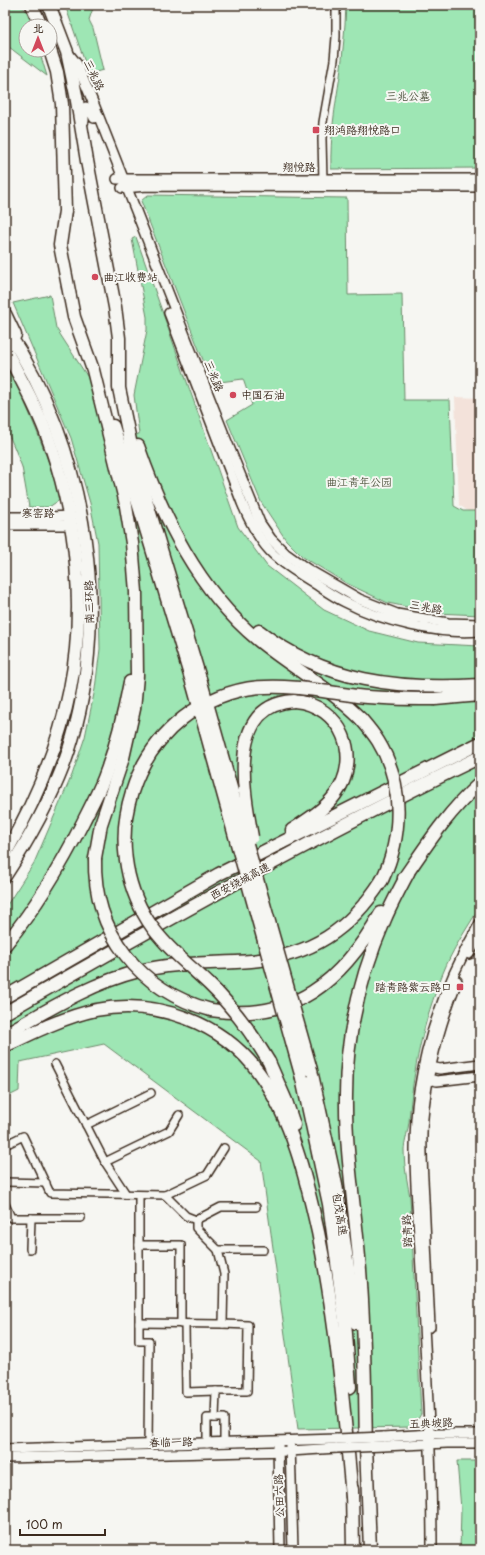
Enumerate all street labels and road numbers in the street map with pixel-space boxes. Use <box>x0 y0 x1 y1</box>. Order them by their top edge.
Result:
street label: 三兆路 <box>80 56 109 93</box>
street label: 翔悦路 <box>283 158 316 175</box>
street label: 三兆路 <box>200 357 229 394</box>
street label: 寒窑路 <box>21 504 55 521</box>
street label: 南三环路 <box>80 580 97 624</box>
street label: 三兆路 <box>408 595 444 618</box>
street label: 西安绕城高速 <box>207 858 273 904</box>
street label: 包茂高速 <box>329 1191 352 1237</box>
street label: 踏青路 <box>397 1214 416 1248</box>
street label: 五典坡路 <box>409 1413 453 1432</box>
street label: 春临一路 <box>149 1433 193 1450</box>
street label: 公田六路 <box>269 1474 288 1518</box>

